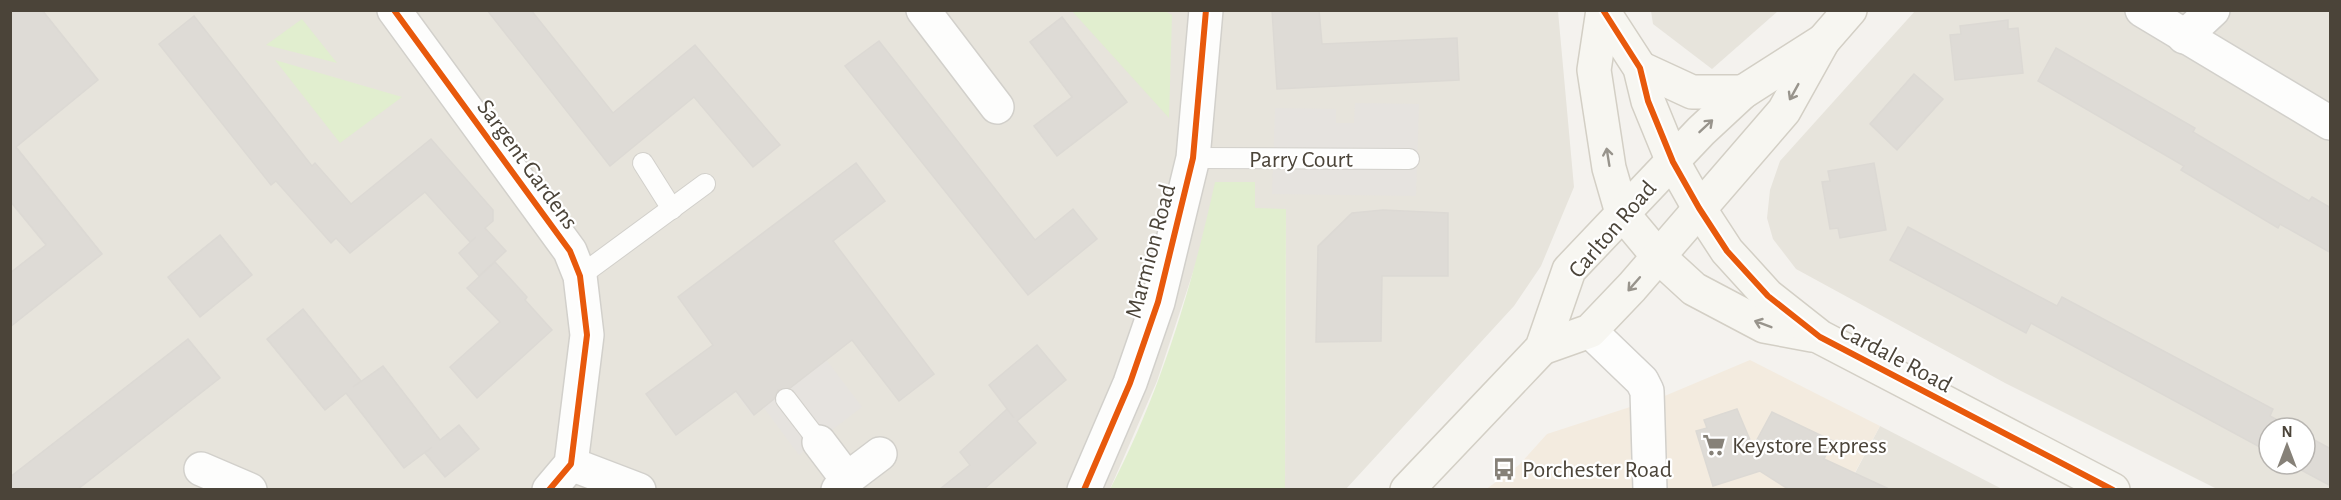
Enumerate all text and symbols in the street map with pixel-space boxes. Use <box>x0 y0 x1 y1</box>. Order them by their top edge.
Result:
one-way arrow <box>1788 83 1800 100</box>
street label: Sargent Gardens <box>472 95 582 234</box>
one-way arrow <box>1699 119 1714 134</box>
one-way arrow <box>1602 147 1613 167</box>
street label: Parry Court <box>1249 148 1353 172</box>
street label: Carlton Road <box>1564 177 1661 283</box>
street label: Marmion Road <box>1122 182 1180 321</box>
one-way arrow <box>1627 276 1641 291</box>
one-way arrow <box>1754 317 1773 328</box>
street label: Cardale Road <box>1835 318 1956 397</box>
north arrow <box>2257 416 2317 476</box>
text: N <box>2281 424 2293 440</box>
supermarket icon: Keystore Express <box>1701 432 1727 458</box>
place label: Keystore Express <box>1732 434 1887 458</box>
bus stop icon: Porchester Road <box>1491 456 1517 482</box>
place label: Porchester Road <box>1522 458 1672 482</box>

